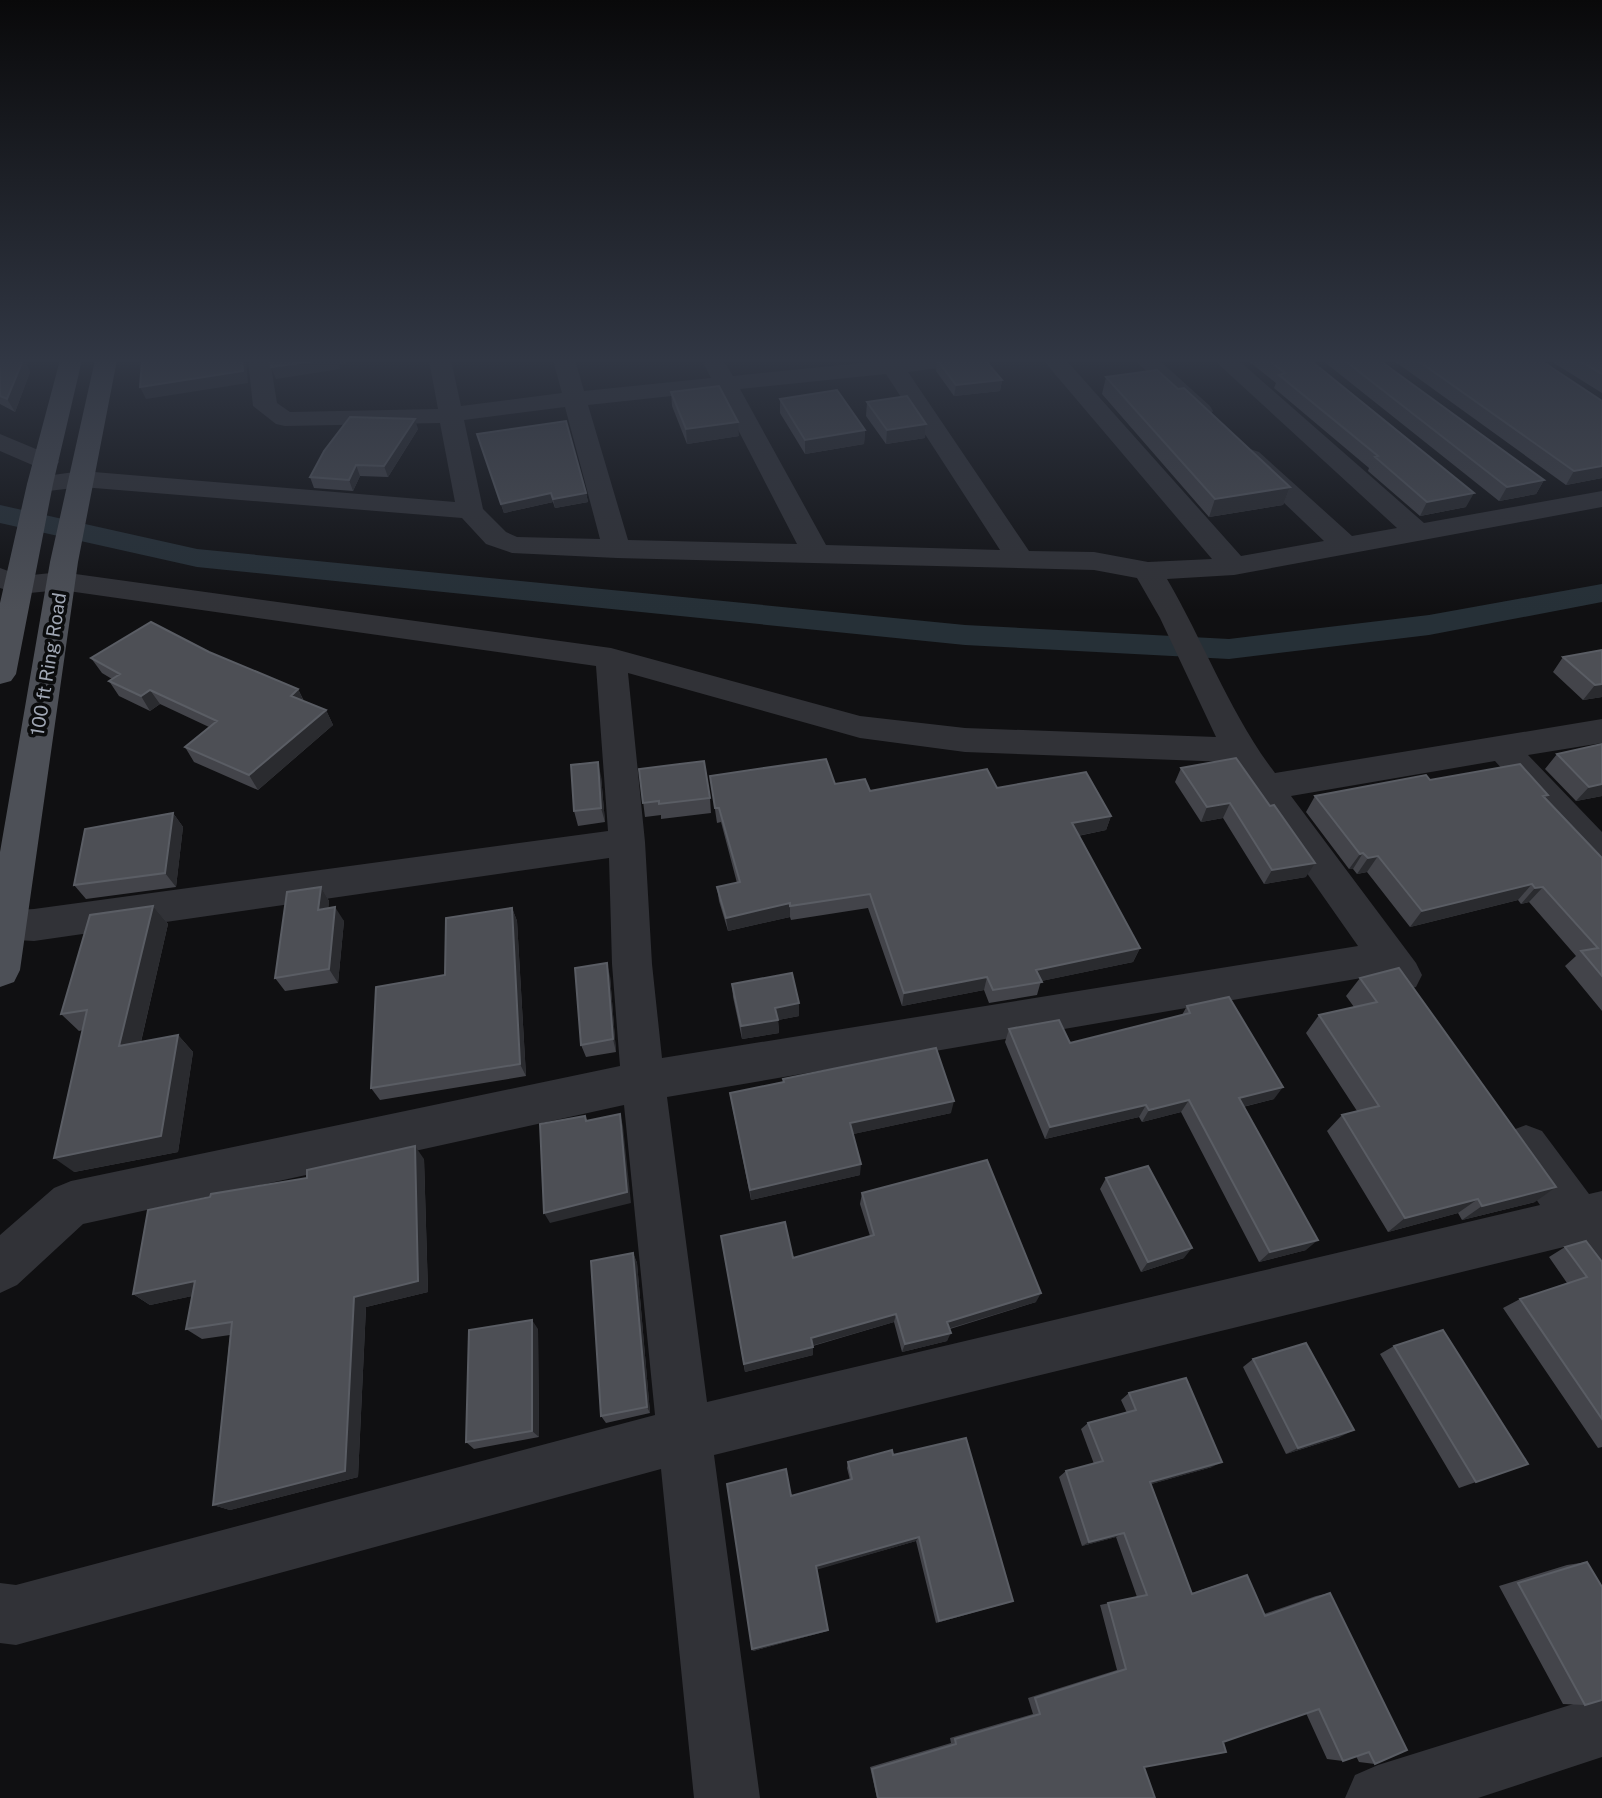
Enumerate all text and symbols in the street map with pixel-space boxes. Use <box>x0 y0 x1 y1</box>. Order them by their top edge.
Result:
street label: 100 ft Ring Road <box>26 591 70 737</box>

